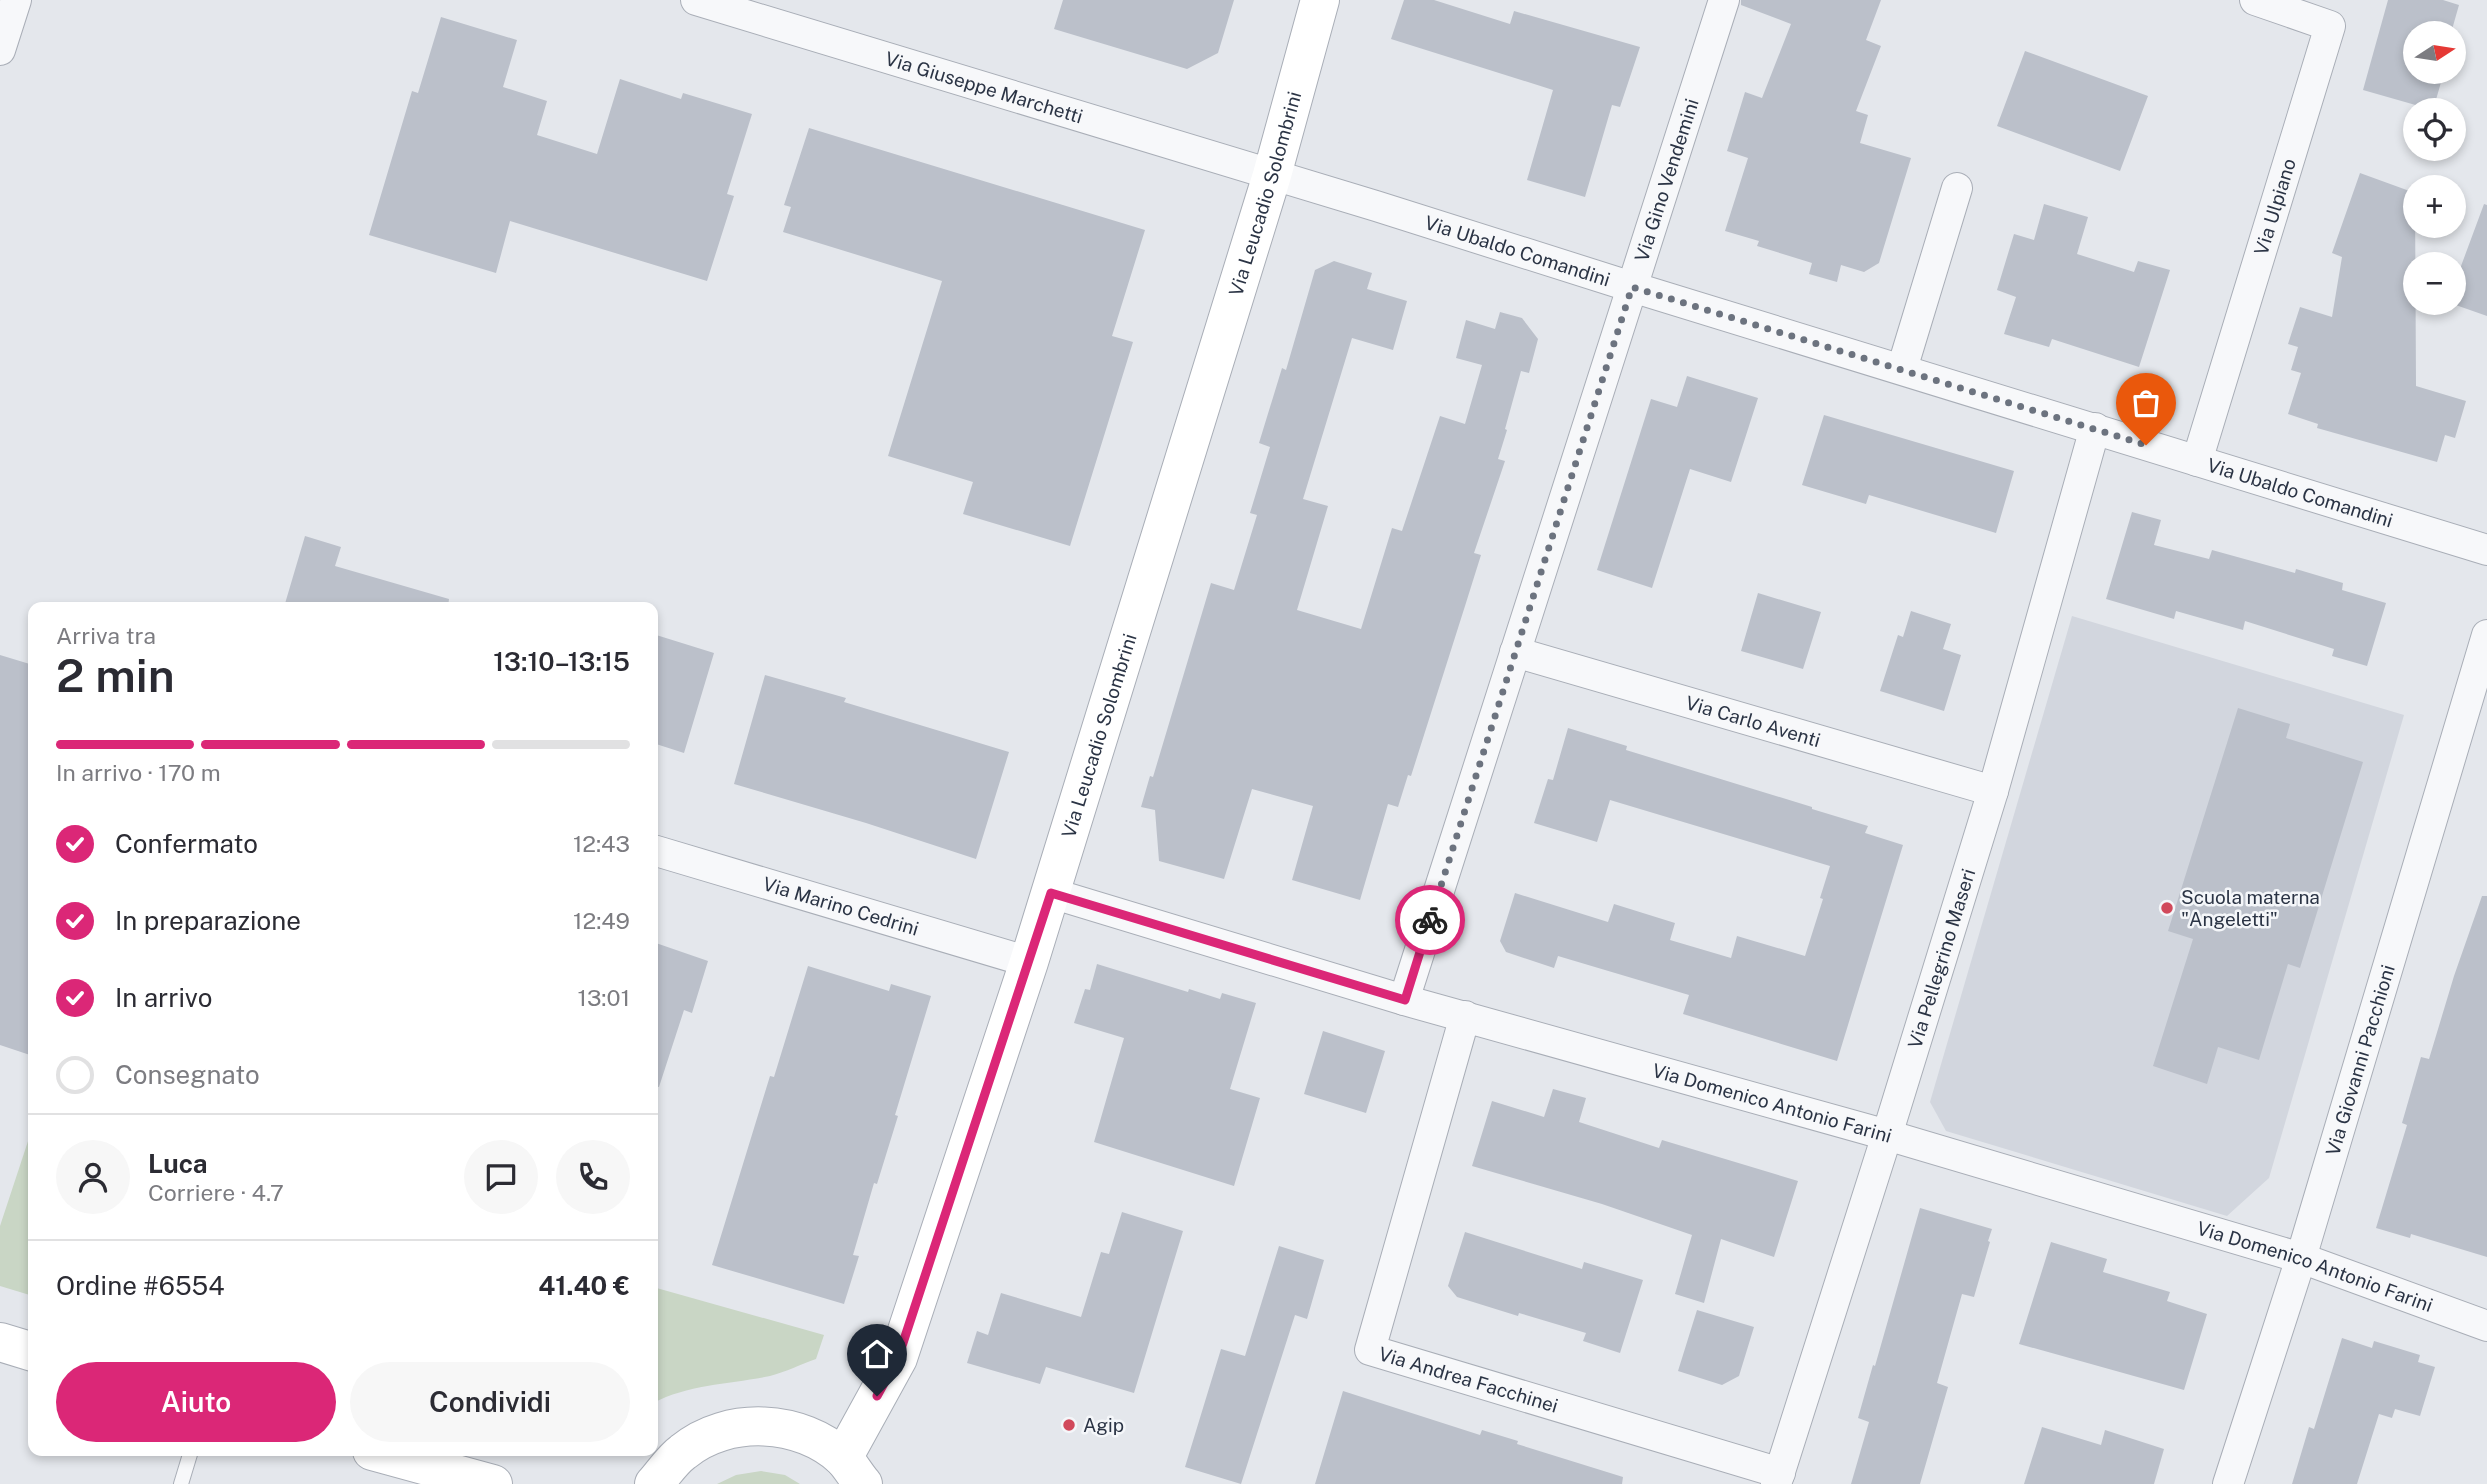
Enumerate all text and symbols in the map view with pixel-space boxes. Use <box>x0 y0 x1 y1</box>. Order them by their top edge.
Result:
north arrow <box>2403 21 2466 84</box>
map controls <box>2403 21 2466 315</box>
street label: Via Giuseppe Marchetti <box>883 47 1085 128</box>
street label: Via Leucadio Solombrini <box>1224 89 1305 299</box>
street label: Via Gino Vendemini <box>1630 96 1703 264</box>
button: locate <box>2403 98 2466 161</box>
street label: Via Ulpiano <box>2250 156 2300 258</box>
button: + <box>2403 175 2466 238</box>
street label: Via Ubaldo Comandini <box>1422 211 1613 290</box>
button: − <box>2403 252 2466 315</box>
pin <box>2116 373 2176 445</box>
icon: bag <box>2127 384 2165 422</box>
street label: Via Ubaldo Comandini <box>2205 454 2396 531</box>
text: Arriva tra <box>56 622 156 649</box>
street label: Via Leucadio Solombrini <box>1057 631 1141 840</box>
text: 13:10–13:15 <box>493 646 630 677</box>
text: 2 min <box>56 648 175 702</box>
street label: Via Carlo Aventi <box>1683 691 1823 751</box>
text: In arrivo · 170 m <box>56 759 221 786</box>
icon: check <box>56 825 94 863</box>
text: Confermato <box>115 828 258 859</box>
text: 12:43 <box>573 830 630 857</box>
street label: Via Pellegrino Maseri <box>1903 866 1979 1051</box>
street label: Via Marino Cedrini <box>760 872 921 940</box>
courier <box>1395 885 1465 955</box>
place label: Scuola materna "Angeletti" <box>2181 886 2320 930</box>
marker: Scuola materna "Angeletti" <box>2159 900 2175 916</box>
icon: bike <box>1411 901 1449 939</box>
icon: check <box>56 902 94 940</box>
text: In preparazione <box>115 905 301 936</box>
text: 12:49 <box>573 907 630 934</box>
street label: Via Giovanni Pacchioni <box>2321 962 2399 1158</box>
icon: check <box>56 979 94 1017</box>
text: In arrivo <box>115 982 212 1013</box>
text: 13:01 <box>578 984 630 1011</box>
text: Consegnato <box>115 1059 260 1090</box>
street label: Via Domenico Antonio Farini <box>1650 1059 1894 1147</box>
button: person <box>56 1140 130 1214</box>
button: chat <box>464 1140 538 1214</box>
button: phone <box>556 1140 630 1214</box>
text: Luca <box>148 1148 208 1179</box>
text: Corriere · 4.7 <box>148 1179 284 1206</box>
street label: Via Domenico Antonio Farini <box>2194 1217 2436 1316</box>
text: Ordine #6554 <box>56 1270 225 1301</box>
text: 41.40 € <box>538 1270 630 1301</box>
pin <box>847 1324 907 1396</box>
icon: home <box>858 1335 896 1373</box>
street label: Via Andrea Facchinei <box>1376 1342 1561 1417</box>
button: Aiuto <box>56 1362 336 1442</box>
button: Condividi <box>350 1362 630 1442</box>
place label: Agip <box>1083 1414 1124 1436</box>
marker: Agip <box>1061 1417 1077 1433</box>

